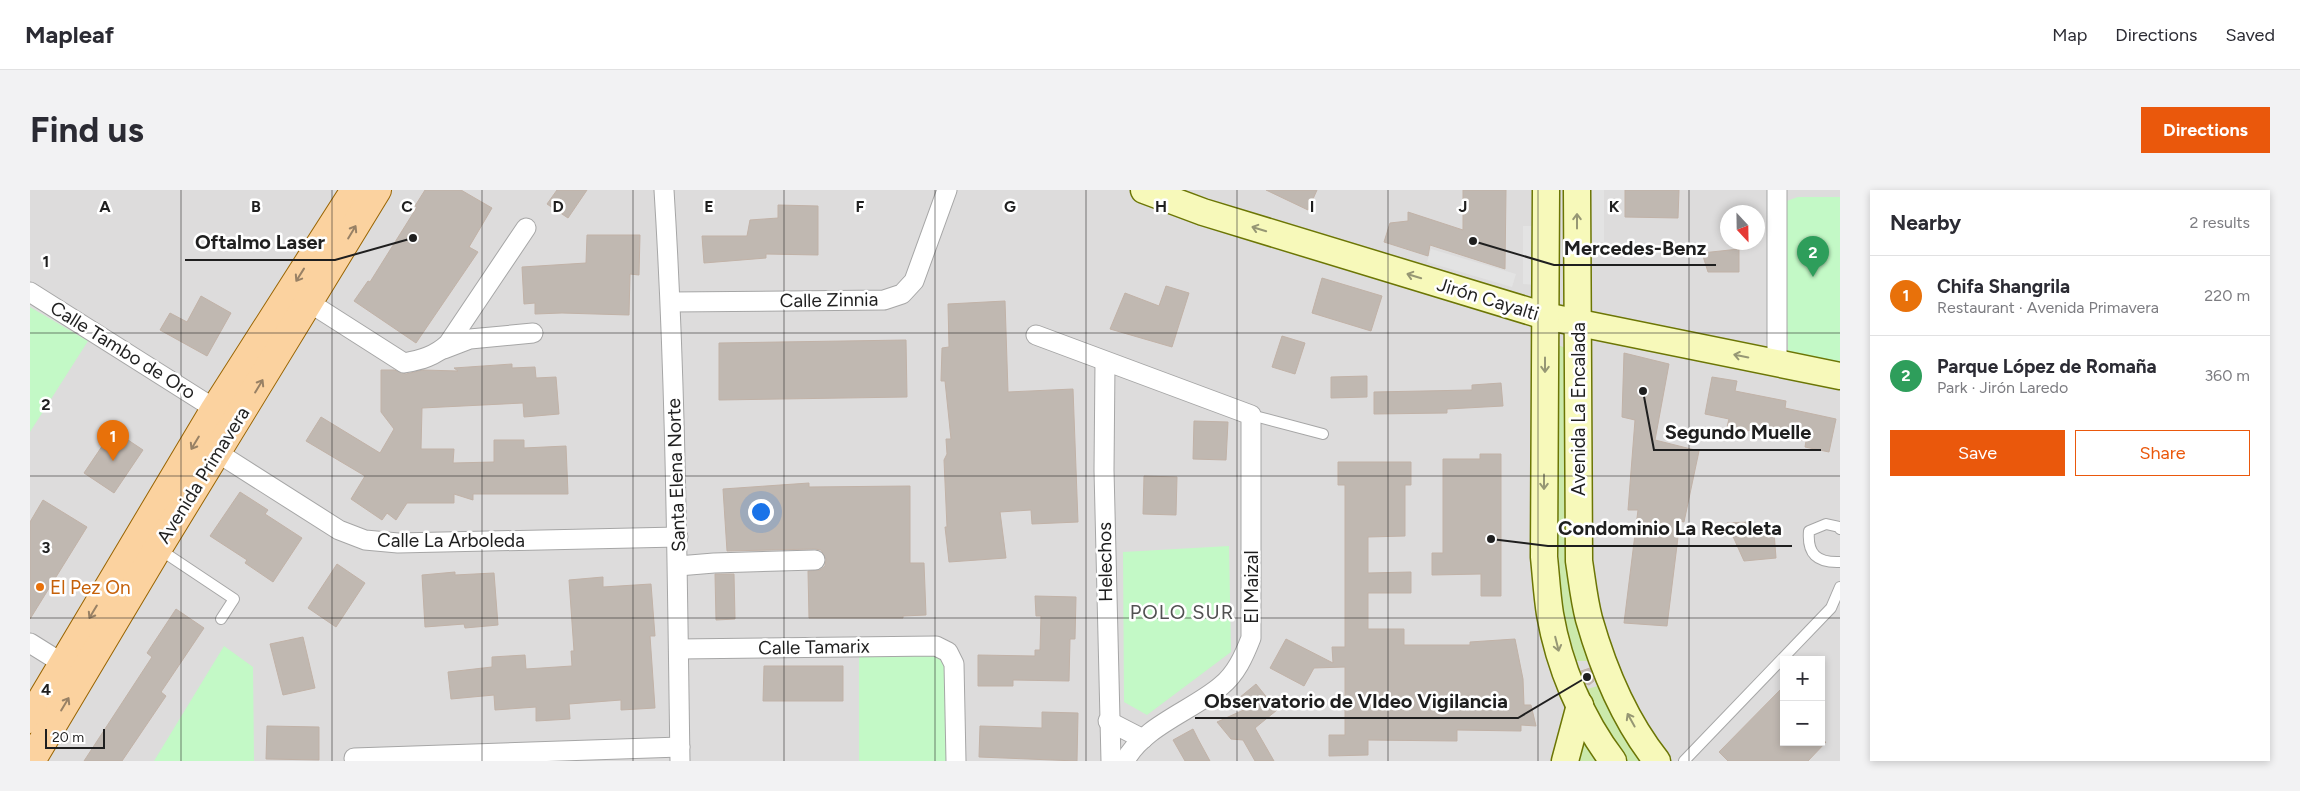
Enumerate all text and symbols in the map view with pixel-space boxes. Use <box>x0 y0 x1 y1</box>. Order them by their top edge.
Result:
text: Mapleaf <box>25 20 114 49</box>
text: Map <box>2052 24 2087 46</box>
text: Directions <box>2115 24 2197 46</box>
text: Saved <box>2225 24 2275 46</box>
button: Directions <box>2141 107 2270 153</box>
text: Find us <box>30 109 144 151</box>
text: A <box>99 197 111 216</box>
text: B <box>251 197 261 216</box>
text: C <box>401 197 413 216</box>
text: D <box>552 197 564 216</box>
text: E <box>704 197 714 216</box>
text: F <box>856 197 865 216</box>
text: G <box>1004 197 1016 216</box>
text: H <box>1155 197 1167 216</box>
text: I <box>1310 197 1314 216</box>
text: J <box>1459 197 1467 216</box>
text: K <box>1609 197 1620 216</box>
north arrow <box>1720 205 1765 250</box>
text: Nearby <box>1890 210 1961 235</box>
text: 2 results <box>2190 213 2250 232</box>
one-way arrow <box>1572 214 1582 230</box>
one-way arrow <box>1251 223 1267 233</box>
callout: Oftalmo Laser <box>185 225 335 260</box>
one-way arrow <box>347 226 357 240</box>
text: Oftalmo Laser <box>195 230 326 254</box>
callout: Mercedes-Benz <box>1554 230 1716 265</box>
text: Mercedes-Benz <box>1564 236 1706 260</box>
pin: 2 <box>1797 236 1829 277</box>
text: 1 <box>43 252 49 271</box>
one-way arrow <box>295 268 305 282</box>
one-way arrow <box>1407 271 1423 281</box>
street label: Jirón Cayalti <box>1434 273 1542 325</box>
text: Chifa Shangrila <box>1937 275 2070 298</box>
text: 1 <box>1903 286 1909 305</box>
text: 220 m <box>2204 286 2250 305</box>
street label: Calle Zinnia <box>779 288 879 312</box>
street label: Calle Tambo de Oro <box>46 296 200 404</box>
text: Restaurant · Avenida Primavera <box>1937 298 2159 317</box>
street label: Avenida La Encalada <box>1567 322 1590 496</box>
one-way arrow <box>1733 351 1749 360</box>
text: Parque López de Romaña <box>1937 355 2157 378</box>
one-way arrow <box>1540 356 1550 373</box>
text: 2 <box>1901 366 1911 385</box>
text: 360 m <box>2204 366 2250 385</box>
text: Park · Jirón Laredo <box>1937 378 2068 397</box>
one-way arrow <box>254 380 264 394</box>
text: 2 <box>41 395 51 414</box>
street label: Santa Elena Norte <box>662 398 690 552</box>
street label: Avenida Primavera <box>152 402 254 548</box>
callout: Segundo Muelle <box>1654 415 1821 450</box>
pin: 1 <box>97 420 129 461</box>
text: Segundo Muelle <box>1665 420 1811 444</box>
button: Save <box>1890 430 2065 476</box>
button: Share <box>2075 430 2250 476</box>
one-way arrow <box>190 435 200 449</box>
one-way arrow <box>1539 474 1549 490</box>
your location <box>748 499 774 525</box>
callout: Condominio La Recoleta <box>1548 511 1792 546</box>
text: Condominio La Recoleta <box>1558 516 1782 540</box>
street label: Helechos <box>1093 522 1117 602</box>
street label: Calle La Arboleda <box>377 529 525 552</box>
text: 3 <box>42 538 51 557</box>
street label: El Maizal <box>1240 550 1263 624</box>
place label: El Pez On <box>50 576 131 599</box>
marker: El Pez On <box>34 581 46 593</box>
district label: POLO SUR <box>1130 600 1234 624</box>
one-way arrow <box>88 604 98 618</box>
street label: Calle Tamarix <box>758 635 870 659</box>
one-way arrow <box>1553 635 1562 651</box>
map controls <box>1780 656 1825 746</box>
button: + <box>1780 656 1825 701</box>
text: 4 <box>41 680 51 699</box>
callout: Observatorio de VIdeo Vigilancia <box>1195 683 1518 718</box>
text: Observatorio de VIdeo Vigilancia <box>1204 689 1508 713</box>
one-way arrow <box>60 698 70 712</box>
button: − <box>1780 701 1825 746</box>
one-way arrow <box>1626 713 1636 728</box>
scale bar <box>45 726 105 749</box>
text: 20 m <box>52 729 84 746</box>

